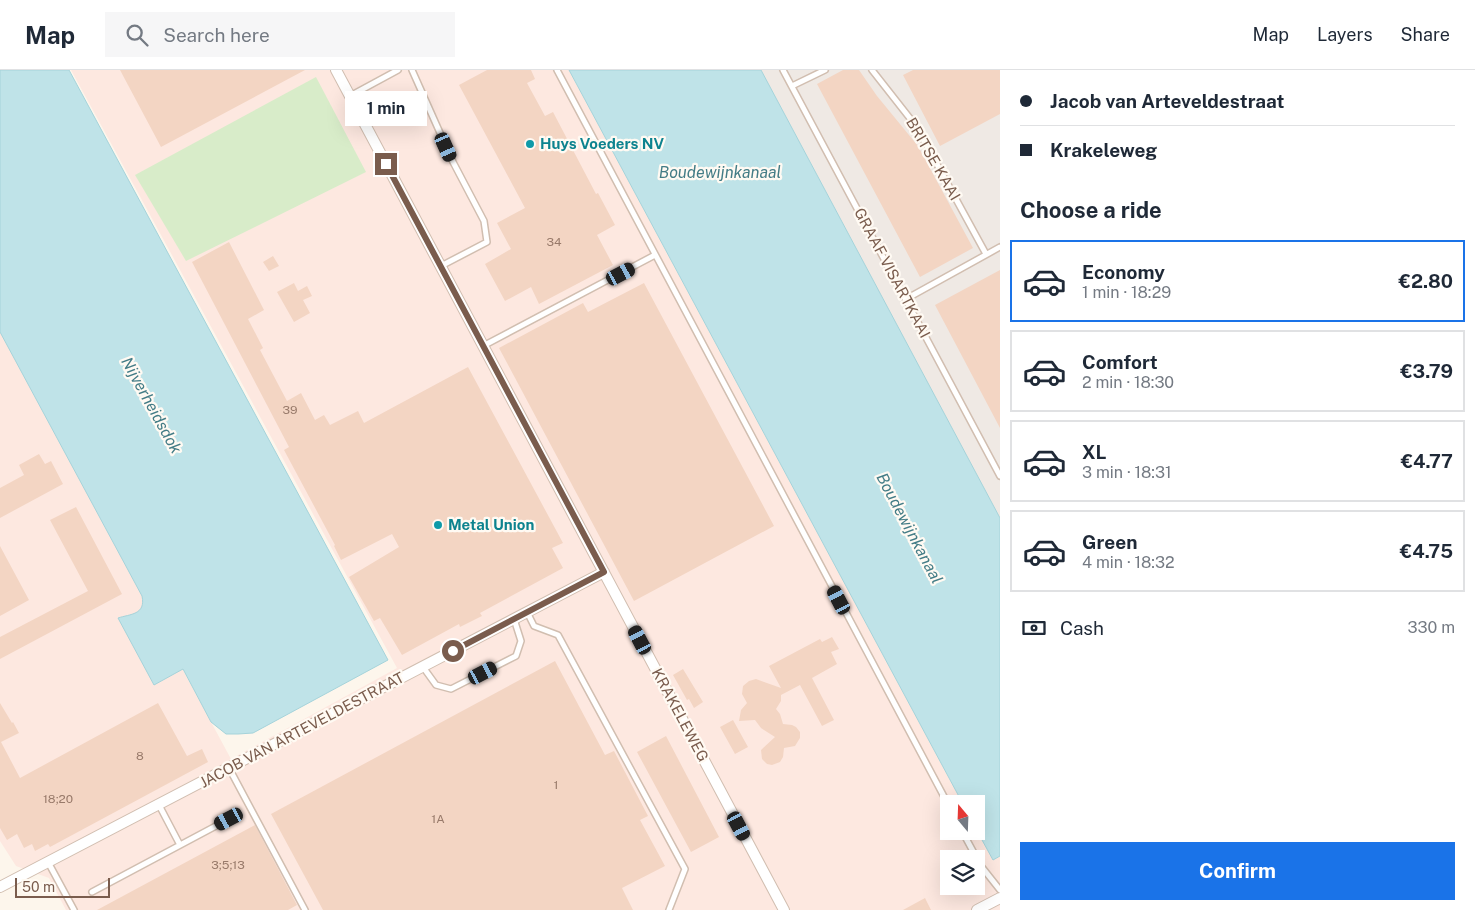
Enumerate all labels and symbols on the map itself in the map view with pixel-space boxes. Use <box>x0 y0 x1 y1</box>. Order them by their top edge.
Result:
callout: 1 min <box>345 92 427 126</box>
street label: BRITSE KAAI <box>903 114 964 203</box>
car <box>433 130 458 164</box>
place label: Huys Voeders NV <box>540 135 664 152</box>
marker: Huys Voeders NV <box>524 138 536 150</box>
route end <box>375 153 397 175</box>
water label: Boudewijnkanaal <box>659 163 781 182</box>
street label: GRAAF VISARTKAAI <box>851 205 934 341</box>
house number: 34 <box>546 235 562 249</box>
car <box>604 260 637 288</box>
water label: Nijverheidsdok <box>117 354 186 457</box>
house number: 39 <box>283 403 297 417</box>
water label: Boudewijnkanaal <box>872 470 947 587</box>
place label: Metal Union <box>448 516 534 533</box>
marker: Metal Union <box>432 519 444 531</box>
car <box>825 583 852 617</box>
car <box>626 623 653 657</box>
route start <box>442 640 464 662</box>
car <box>466 660 499 686</box>
street label: KRAKELEWEG <box>649 665 712 764</box>
street label: JACOB VAN ARTEVELDESTRAAT <box>197 668 407 791</box>
house number: 8 <box>136 749 144 763</box>
house number: 1 <box>554 778 558 792</box>
house number: 18;20 <box>43 792 73 806</box>
north arrow <box>940 795 985 840</box>
car <box>212 805 245 833</box>
car <box>725 809 752 843</box>
house number: 1A <box>431 812 445 826</box>
house number: 3;5;13 <box>211 858 245 872</box>
scale bar <box>15 875 110 898</box>

